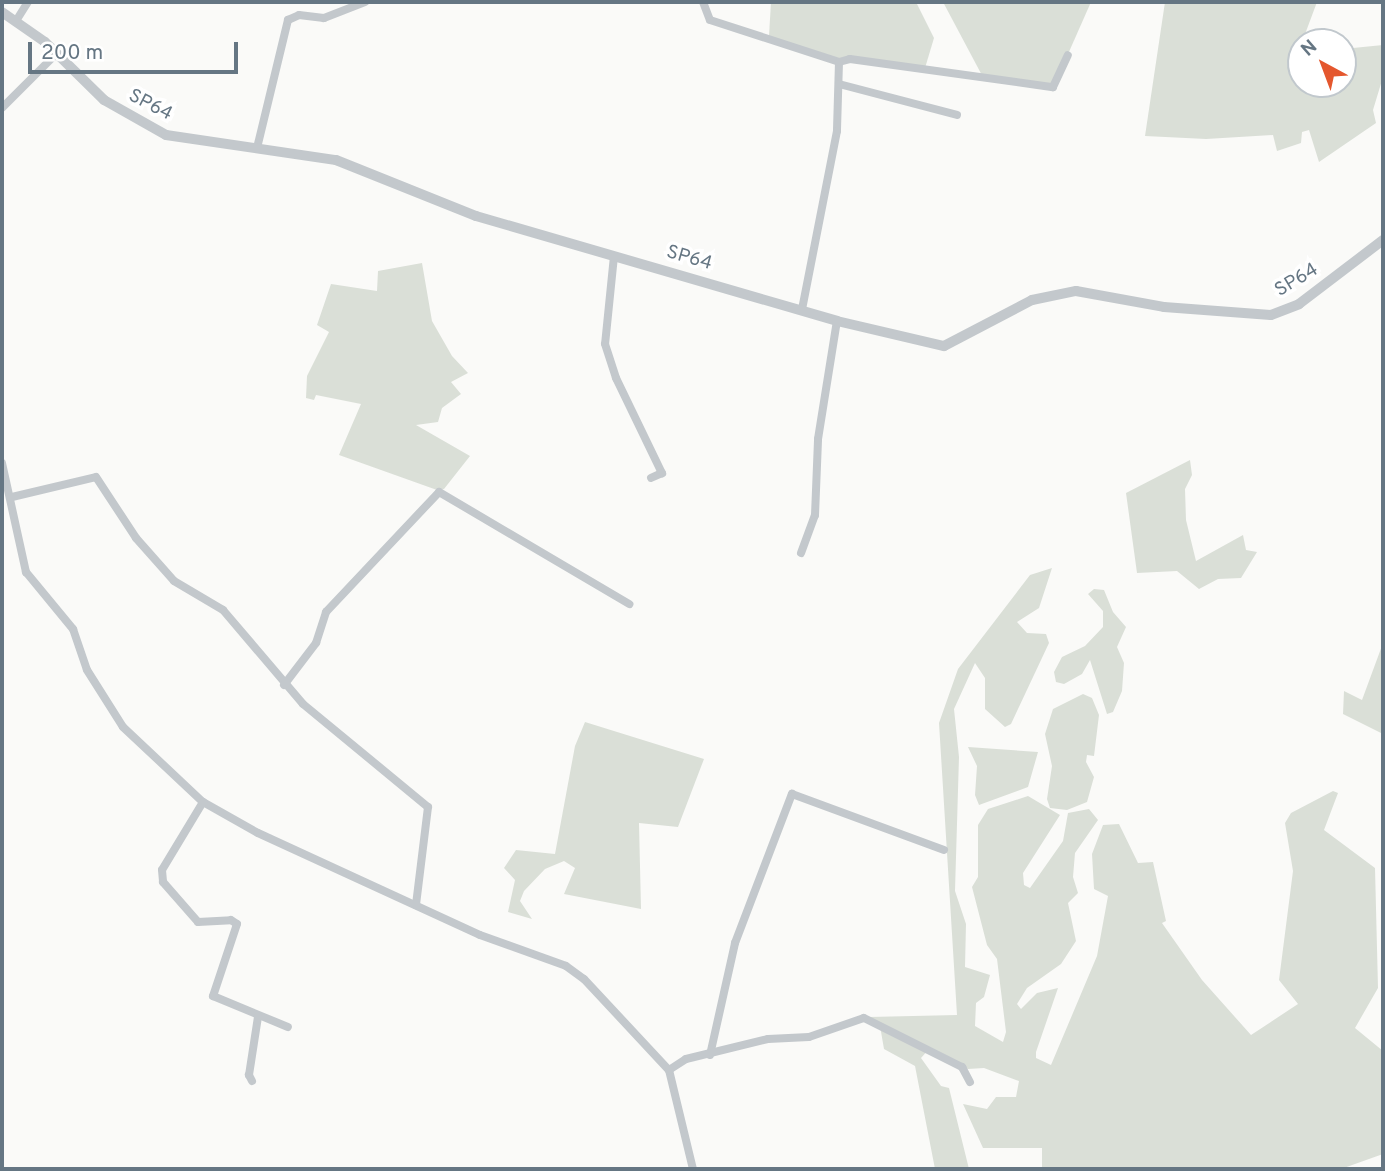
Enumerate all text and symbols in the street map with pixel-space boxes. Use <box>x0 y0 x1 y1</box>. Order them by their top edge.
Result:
scale bar <box>32 28 242 72</box>
north arrow <box>1287 28 1357 98</box>
text: N <box>1297 35 1323 62</box>
text: 200 m <box>41 40 103 67</box>
street label: SP64 <box>124 85 176 127</box>
street label: SP64 <box>664 242 714 276</box>
street label: SP64 <box>1271 259 1323 303</box>

